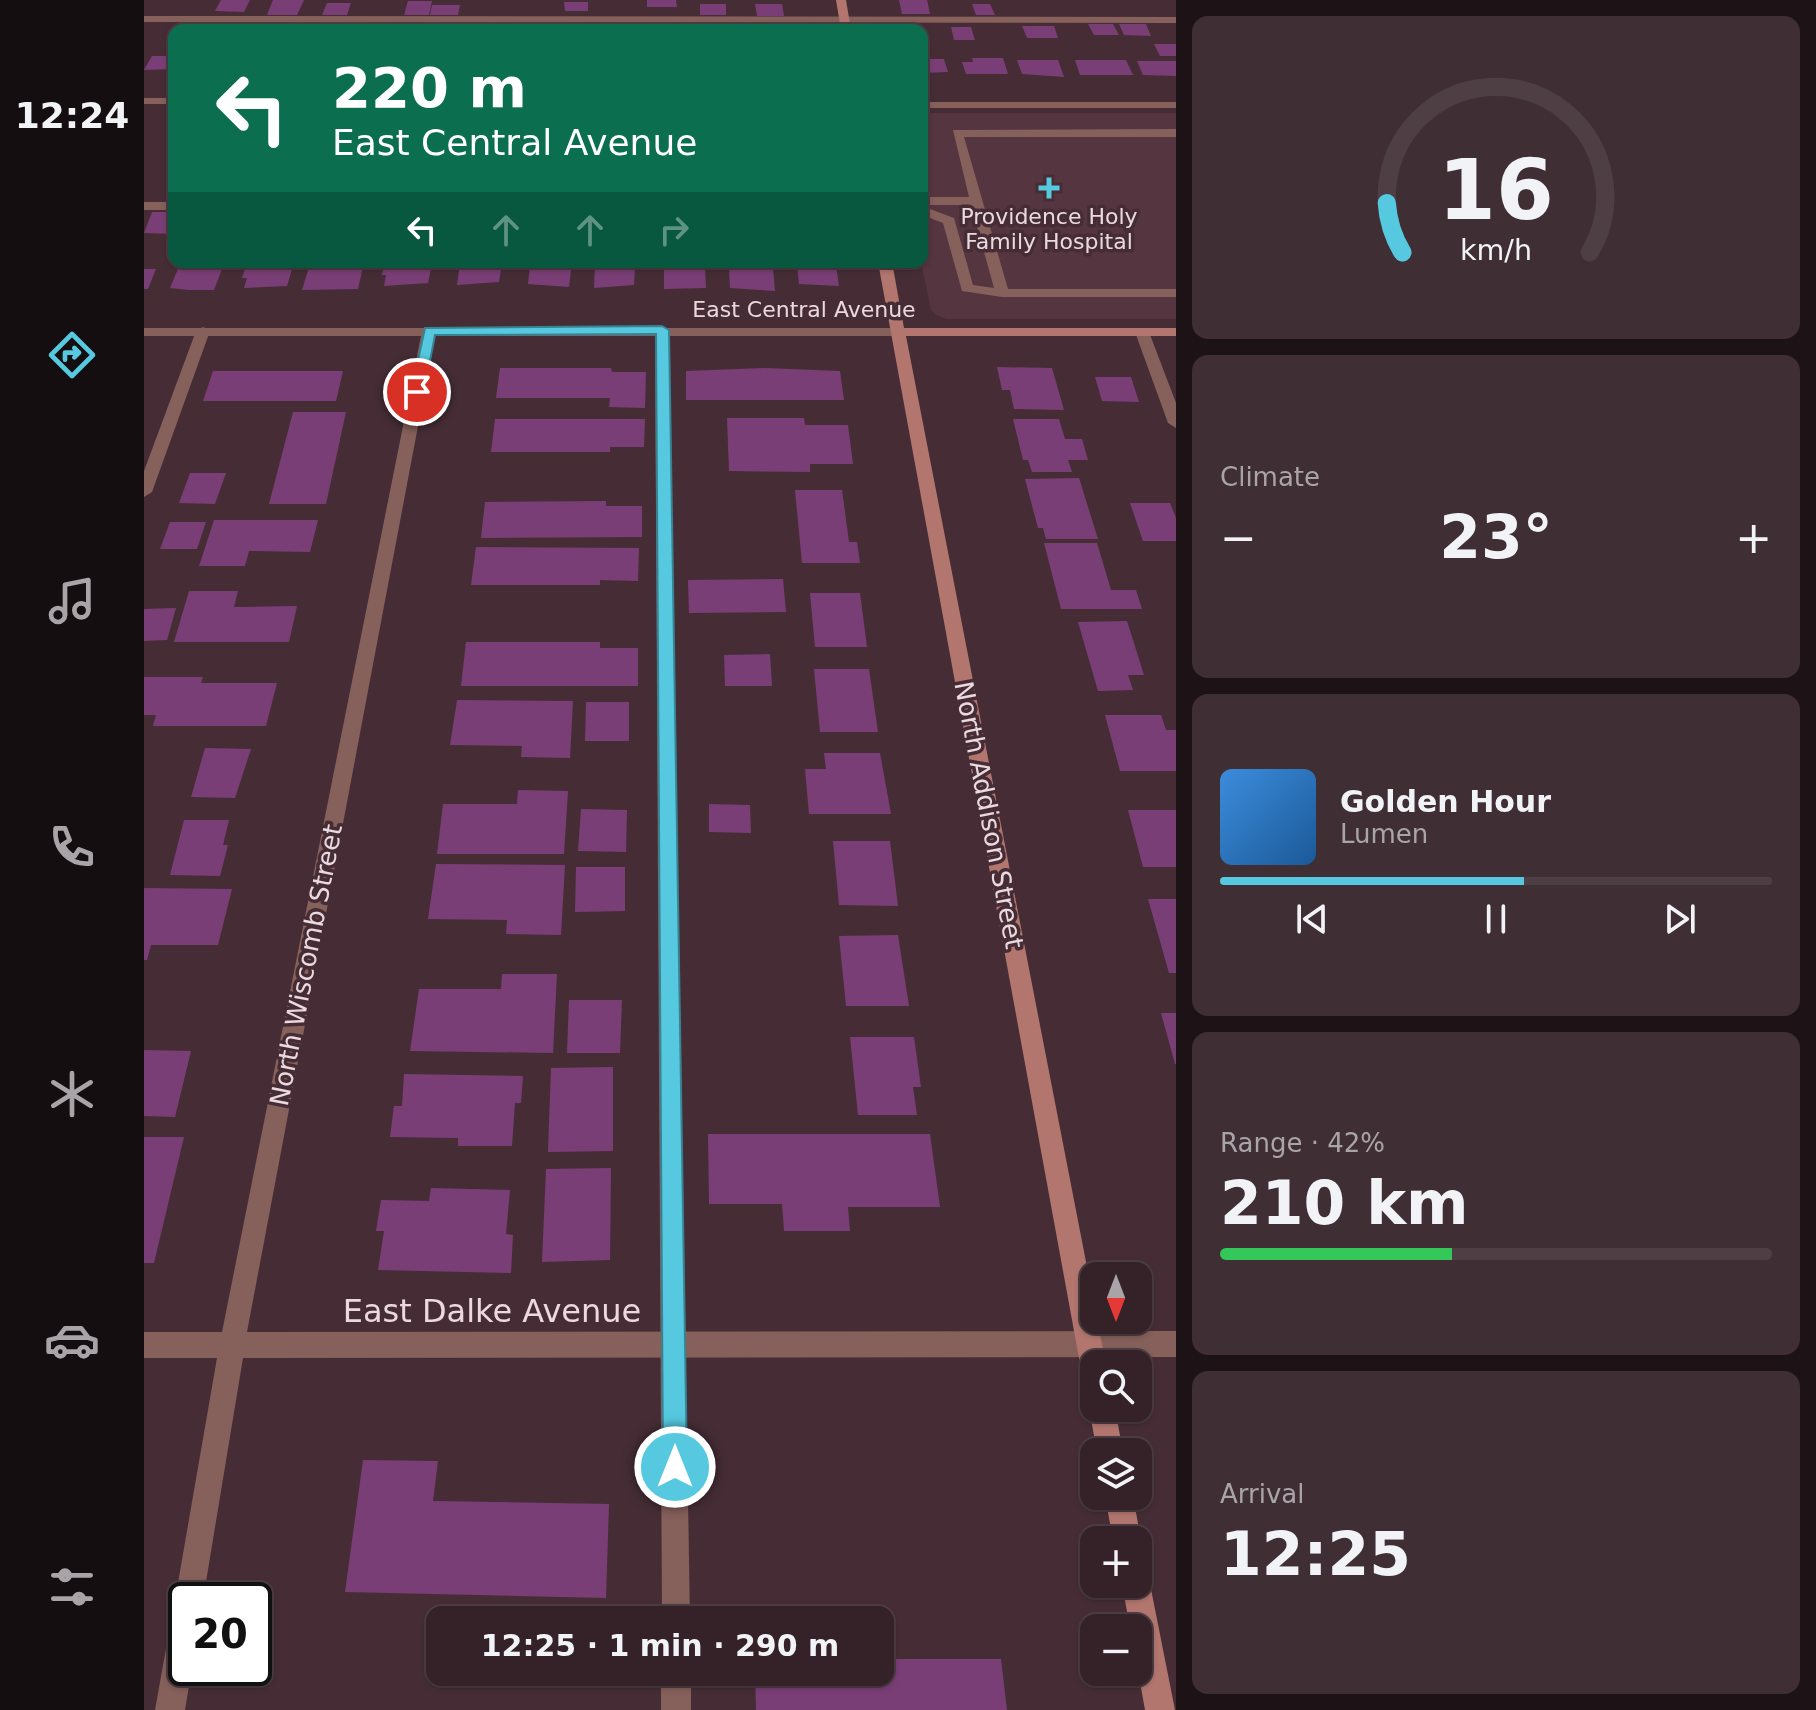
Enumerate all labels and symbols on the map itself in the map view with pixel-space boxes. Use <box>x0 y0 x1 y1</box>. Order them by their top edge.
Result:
marker: Providence Holy Family Hospital <box>1038 177 1060 199</box>
place label: Providence Holy Family Hospital <box>960 204 1138 254</box>
street label: East Central Avenue <box>692 297 916 322</box>
pin <box>383 358 451 426</box>
street label: North Addison Street <box>948 679 1030 951</box>
street label: North Wiscomb Street <box>264 822 348 1108</box>
north arrow <box>1080 1262 1152 1334</box>
street label: East Dalke Avenue <box>343 1292 641 1330</box>
position arrow <box>633 1425 717 1509</box>
speed limit sign: 20 <box>168 1582 272 1686</box>

